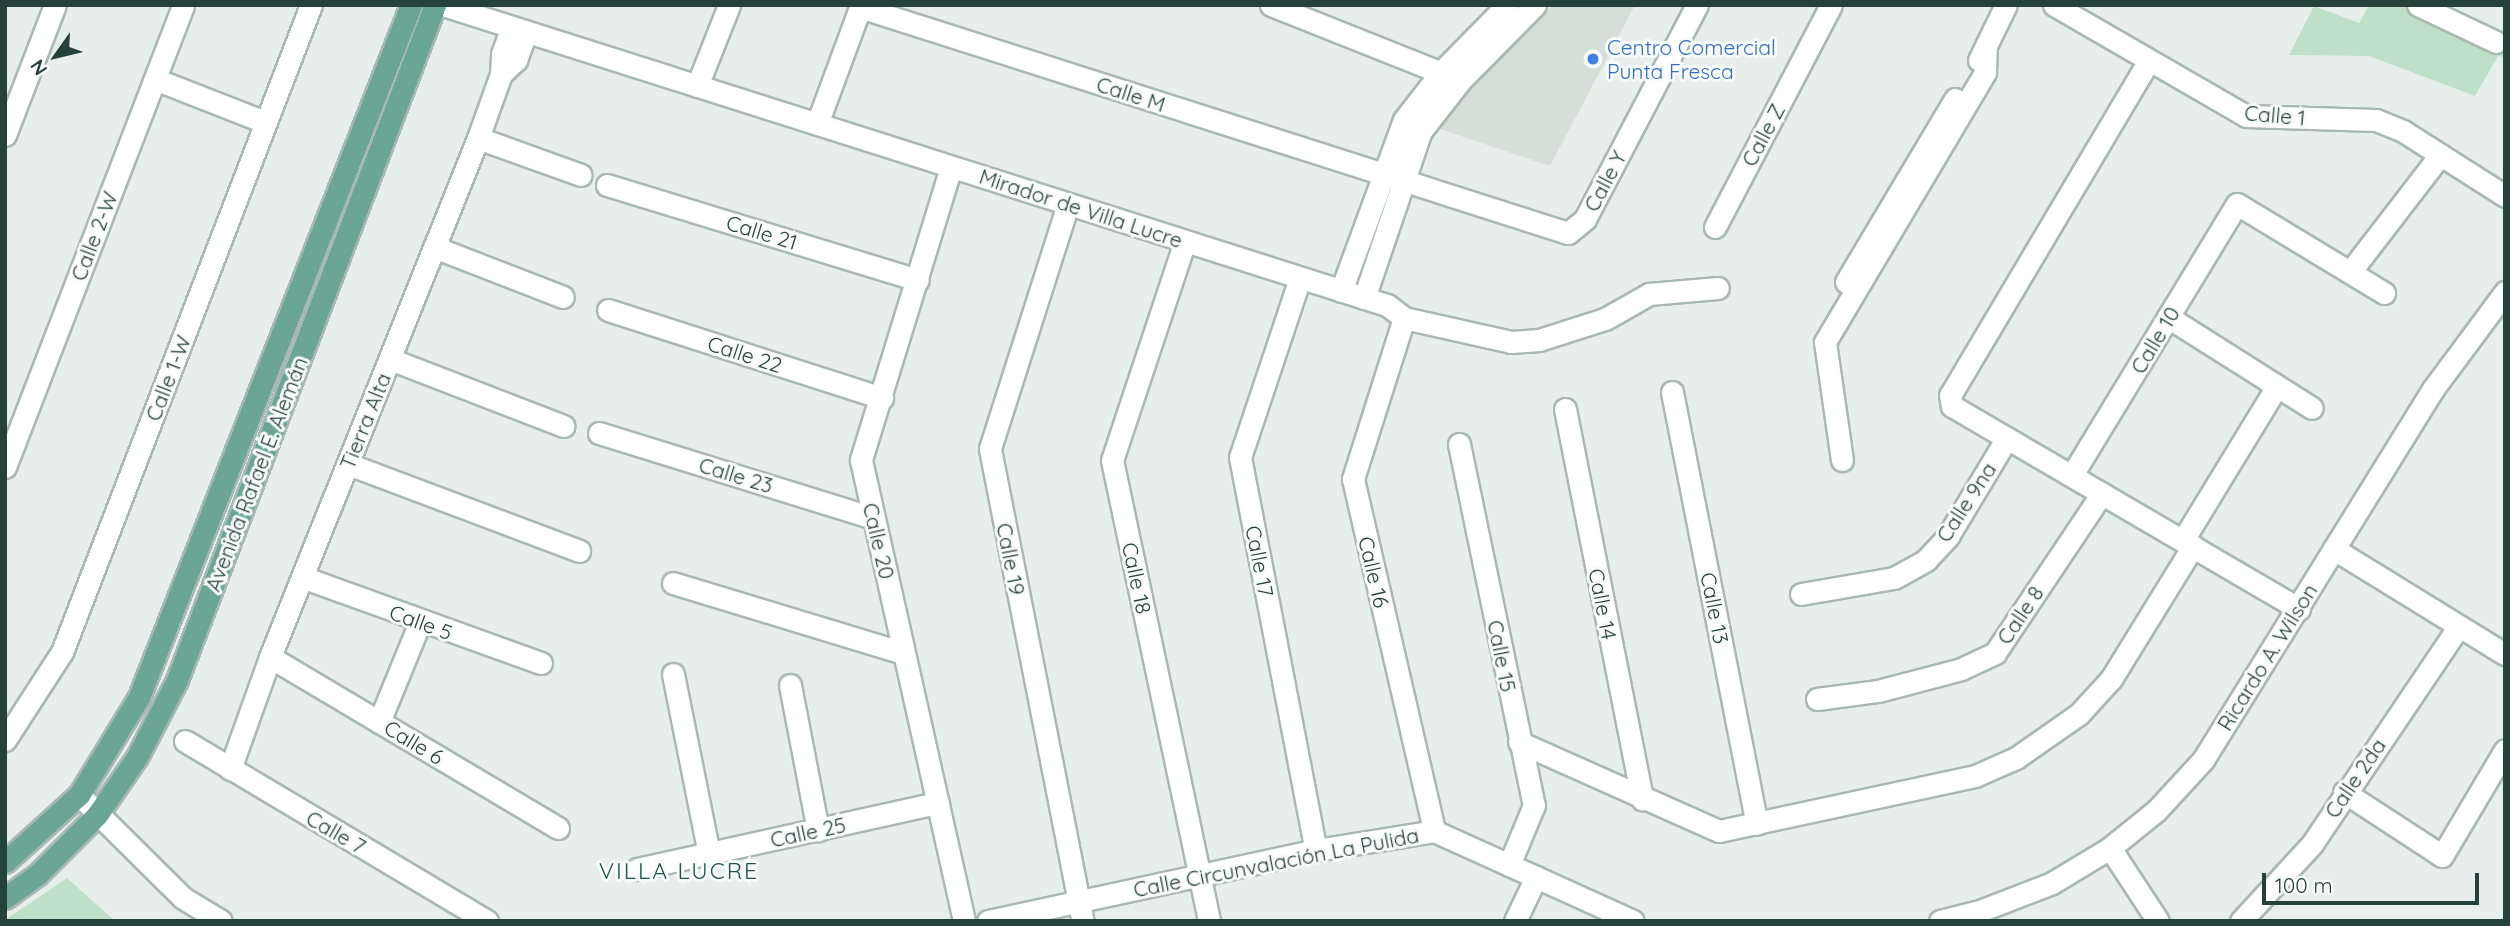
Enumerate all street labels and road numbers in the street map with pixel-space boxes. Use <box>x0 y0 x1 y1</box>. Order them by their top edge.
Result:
street label: Calle M <box>1093 71 1169 117</box>
street label: Calle Z <box>1736 100 1790 170</box>
street label: Calle 1 <box>2243 100 2307 130</box>
street label: Calle Y <box>1579 146 1631 216</box>
street label: Mirador de Villa Lucre <box>976 163 1186 253</box>
street label: Calle 2-W <box>65 188 123 284</box>
street label: Calle 21 <box>723 209 801 255</box>
street label: Calle 10 <box>2125 302 2185 378</box>
street label: Calle 22 <box>705 330 785 378</box>
street label: Calle 1-W <box>140 332 196 424</box>
street label: Avenida Rafael E. Alemán <box>200 353 312 595</box>
street label: Tierra Alta <box>334 369 396 473</box>
street label: Calle 23 <box>696 452 776 498</box>
street label: Calle 9na <box>1931 457 2001 547</box>
street label: Calle 20 <box>858 500 900 582</box>
street label: Calle 19 <box>992 521 1030 597</box>
street label: Calle 17 <box>1241 523 1279 599</box>
street label: Calle 16 <box>1354 534 1394 610</box>
street label: Calle 18 <box>1117 540 1157 616</box>
street label: Calle 14 <box>1584 566 1622 642</box>
street label: Calle 13 <box>1696 570 1734 646</box>
street label: Ricardo A. Wilson <box>2212 579 2322 735</box>
street label: Calle 8 <box>1991 581 2049 649</box>
street label: Calle 5 <box>386 599 456 645</box>
street label: Calle 15 <box>1483 618 1521 694</box>
street label: Calle 6 <box>380 715 448 769</box>
street label: Calle 2da <box>2319 733 2391 823</box>
street label: Calle 7 <box>302 805 370 859</box>
street label: Calle 25 <box>768 812 848 852</box>
street label: Calle Circunvalación La Pulida <box>1131 822 1421 902</box>

